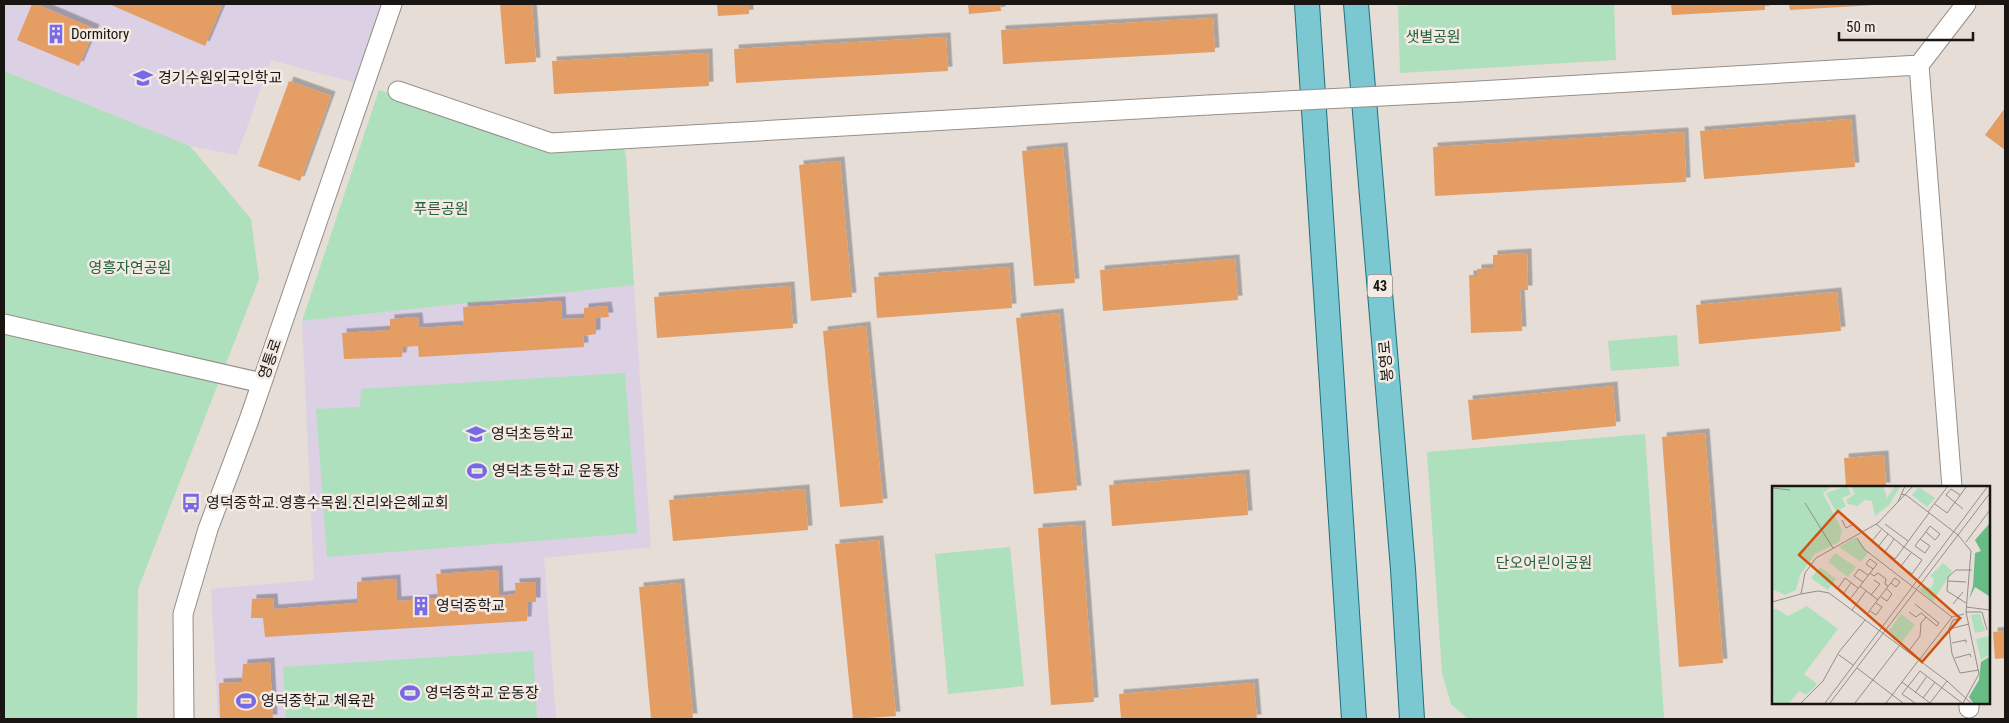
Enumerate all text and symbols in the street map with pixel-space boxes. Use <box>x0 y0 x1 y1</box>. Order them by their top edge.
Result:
scale bar <box>1839 10 1973 42</box>
text: 50 m <box>1846 18 1876 36</box>
building icon: Dormitory <box>45 23 67 45</box>
place label: Dormitory <box>71 25 129 43</box>
park label: 샛별공원 <box>1405 28 1461 46</box>
school or university icon: 경기수원외국인학교 <box>132 67 154 89</box>
place label: 경기수원외국인학교 <box>158 69 282 87</box>
park label: 푸른공원 <box>413 200 469 218</box>
park label: 영흥자연공원 <box>89 259 171 277</box>
road number: 43 <box>1368 274 1392 298</box>
street label: 영통로 <box>255 336 285 382</box>
street label: 봉영로 <box>1375 340 1397 382</box>
school or university icon: 영덕초등학교 <box>465 423 487 445</box>
place label: 영덕초등학교 <box>491 425 574 443</box>
sports icon: 영덕초등학교 운동장 <box>466 460 488 482</box>
place label: 영덕초등학교 운동장 <box>492 462 620 480</box>
inset map <box>1772 486 1989 703</box>
bus stop icon: 영덕중학교.영흥수목원.진리와은혜교회 <box>180 492 202 514</box>
place label: 영덕중학교.영흥수목원.진리와은혜교회 <box>206 494 449 512</box>
park label: 단오어린이공원 <box>1496 554 1592 572</box>
building icon: 영덕중학교 <box>410 595 432 617</box>
place label: 영덕중학교 <box>436 597 505 615</box>
sports icon: 영덕중학교 운동장 <box>399 682 421 704</box>
place label: 영덕중학교 운동장 <box>425 684 539 702</box>
sports icon: 영덕중학교 체육관 <box>235 690 257 712</box>
place label: 영덕중학교 체육관 <box>261 692 375 710</box>

